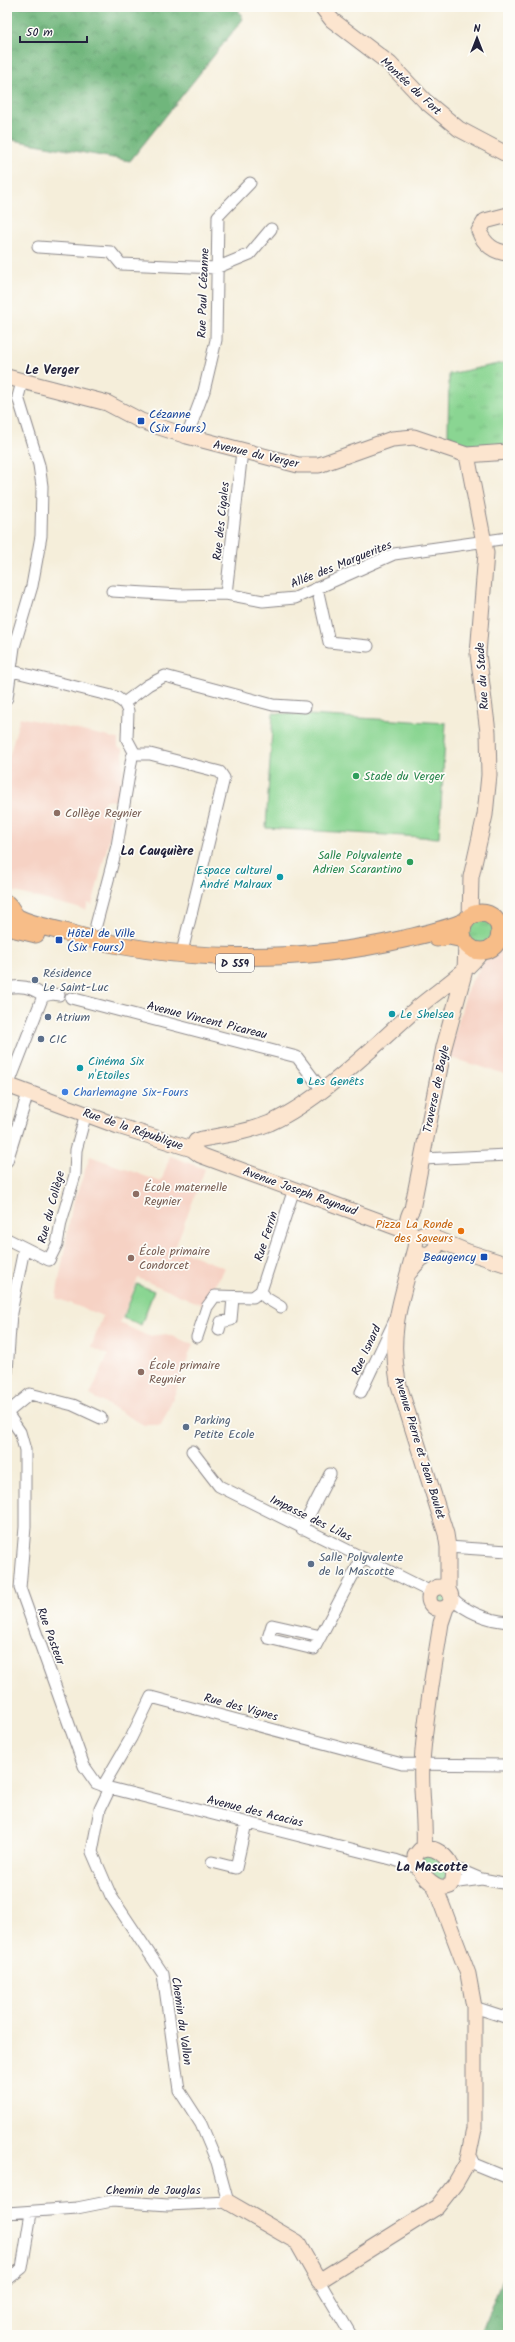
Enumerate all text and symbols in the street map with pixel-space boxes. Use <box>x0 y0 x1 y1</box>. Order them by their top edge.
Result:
scale bar <box>20 18 87 44</box>
north arrow <box>457 18 497 58</box>
text: N <box>474 20 481 38</box>
text: 50 m <box>26 23 53 42</box>
street label: Montée du Fort <box>376 53 446 120</box>
street label: Rue Paul Cézanne <box>192 247 215 338</box>
district label: Le Verger <box>25 360 80 381</box>
place label: Cézanne (Six Fours) <box>149 405 207 438</box>
marker: Cézanne (Six Fours) <box>136 416 146 426</box>
street label: Avenue du Verger <box>211 435 302 474</box>
street label: Rue des Cigales <box>208 481 235 561</box>
street label: Allée des Marguerites <box>288 535 395 593</box>
street label: Rue du Stade <box>471 641 494 710</box>
place label: Stade du Verger <box>364 767 445 786</box>
marker: Stade du Verger <box>351 771 361 781</box>
place label: Collège Reynier <box>65 804 142 823</box>
marker: Collège Reynier <box>52 808 62 818</box>
district label: La Cauquière <box>120 841 194 862</box>
place label: Salle Polyvalente Adrien Scarantino <box>313 846 403 879</box>
marker: Salle Polyvalente Adrien Scarantino <box>405 857 415 867</box>
place label: Espace culturel André Malraux <box>196 861 273 894</box>
marker: Espace culturel André Malraux <box>275 872 285 882</box>
place label: Hôtel de Ville (Six Fours) <box>67 924 136 957</box>
marker: Hôtel de Ville (Six Fours) <box>54 935 64 945</box>
road number: D 559 <box>216 954 254 972</box>
place label: Résidence Le Saint-Luc <box>43 964 109 997</box>
marker: Résidence Le Saint-Luc <box>30 975 40 985</box>
street label: Avenue Vincent Picareau <box>145 996 269 1045</box>
place label: Le Shelsea <box>400 1005 454 1024</box>
place label: Atrium <box>56 1008 91 1027</box>
marker: Le Shelsea <box>387 1009 397 1019</box>
marker: Atrium <box>43 1012 53 1022</box>
place label: CIC <box>49 1030 67 1049</box>
marker: CIC <box>36 1034 46 1044</box>
street label: Traverse de Bayle <box>418 1043 455 1135</box>
place label: Cinéma Six n'Etoiles <box>88 1052 145 1085</box>
marker: Cinéma Six n'Etoiles <box>75 1063 85 1073</box>
place label: Les Genêts <box>308 1072 364 1091</box>
marker: Les Genêts <box>295 1076 305 1086</box>
place label: Charlemagne Six-Fours <box>73 1083 188 1102</box>
marker: Charlemagne Six-Fours <box>60 1087 70 1097</box>
street label: Rue de la République <box>80 1103 186 1156</box>
street label: Avenue Joseph Raynaud <box>240 1162 361 1221</box>
street label: Rue du Collège <box>33 1168 70 1246</box>
place label: École maternelle Reynier <box>144 1178 228 1211</box>
marker: École maternelle Reynier <box>131 1189 141 1199</box>
street label: Rue Ferrin <box>249 1209 284 1264</box>
place label: Pizza La Ronde des Saveurs <box>375 1215 454 1248</box>
marker: Pizza La Ronde des Saveurs <box>456 1226 466 1236</box>
place label: École primaire Condorcet <box>139 1242 211 1275</box>
place label: Beaugency <box>423 1248 476 1267</box>
marker: Beaugency <box>479 1252 489 1262</box>
marker: École primaire Condorcet <box>126 1253 136 1263</box>
street label: Rue Isnard <box>346 1321 387 1379</box>
place label: École primaire Reynier <box>149 1356 221 1389</box>
marker: École primaire Reynier <box>136 1367 146 1377</box>
street label: Avenue Pierre et Jean Boulet <box>389 1375 450 1522</box>
place label: Parking Petite Ecole <box>194 1411 255 1444</box>
marker: Parking Petite Ecole <box>181 1422 191 1432</box>
street label: Impasse des Lilas <box>266 1490 355 1547</box>
place label: Salle Polyvalente de la Mascotte <box>319 1548 404 1581</box>
marker: Salle Polyvalente de la Mascotte <box>306 1559 316 1569</box>
street label: Rue Pasteur <box>31 1605 70 1669</box>
street label: Rue des Vignes <box>202 1688 280 1727</box>
street label: Avenue des Acacias <box>205 1790 305 1833</box>
district label: La Mascotte <box>396 1857 468 1878</box>
street label: Chemin du Vallon <box>166 1976 197 2066</box>
street label: Chemin de Jouglas <box>105 2181 201 2200</box>

